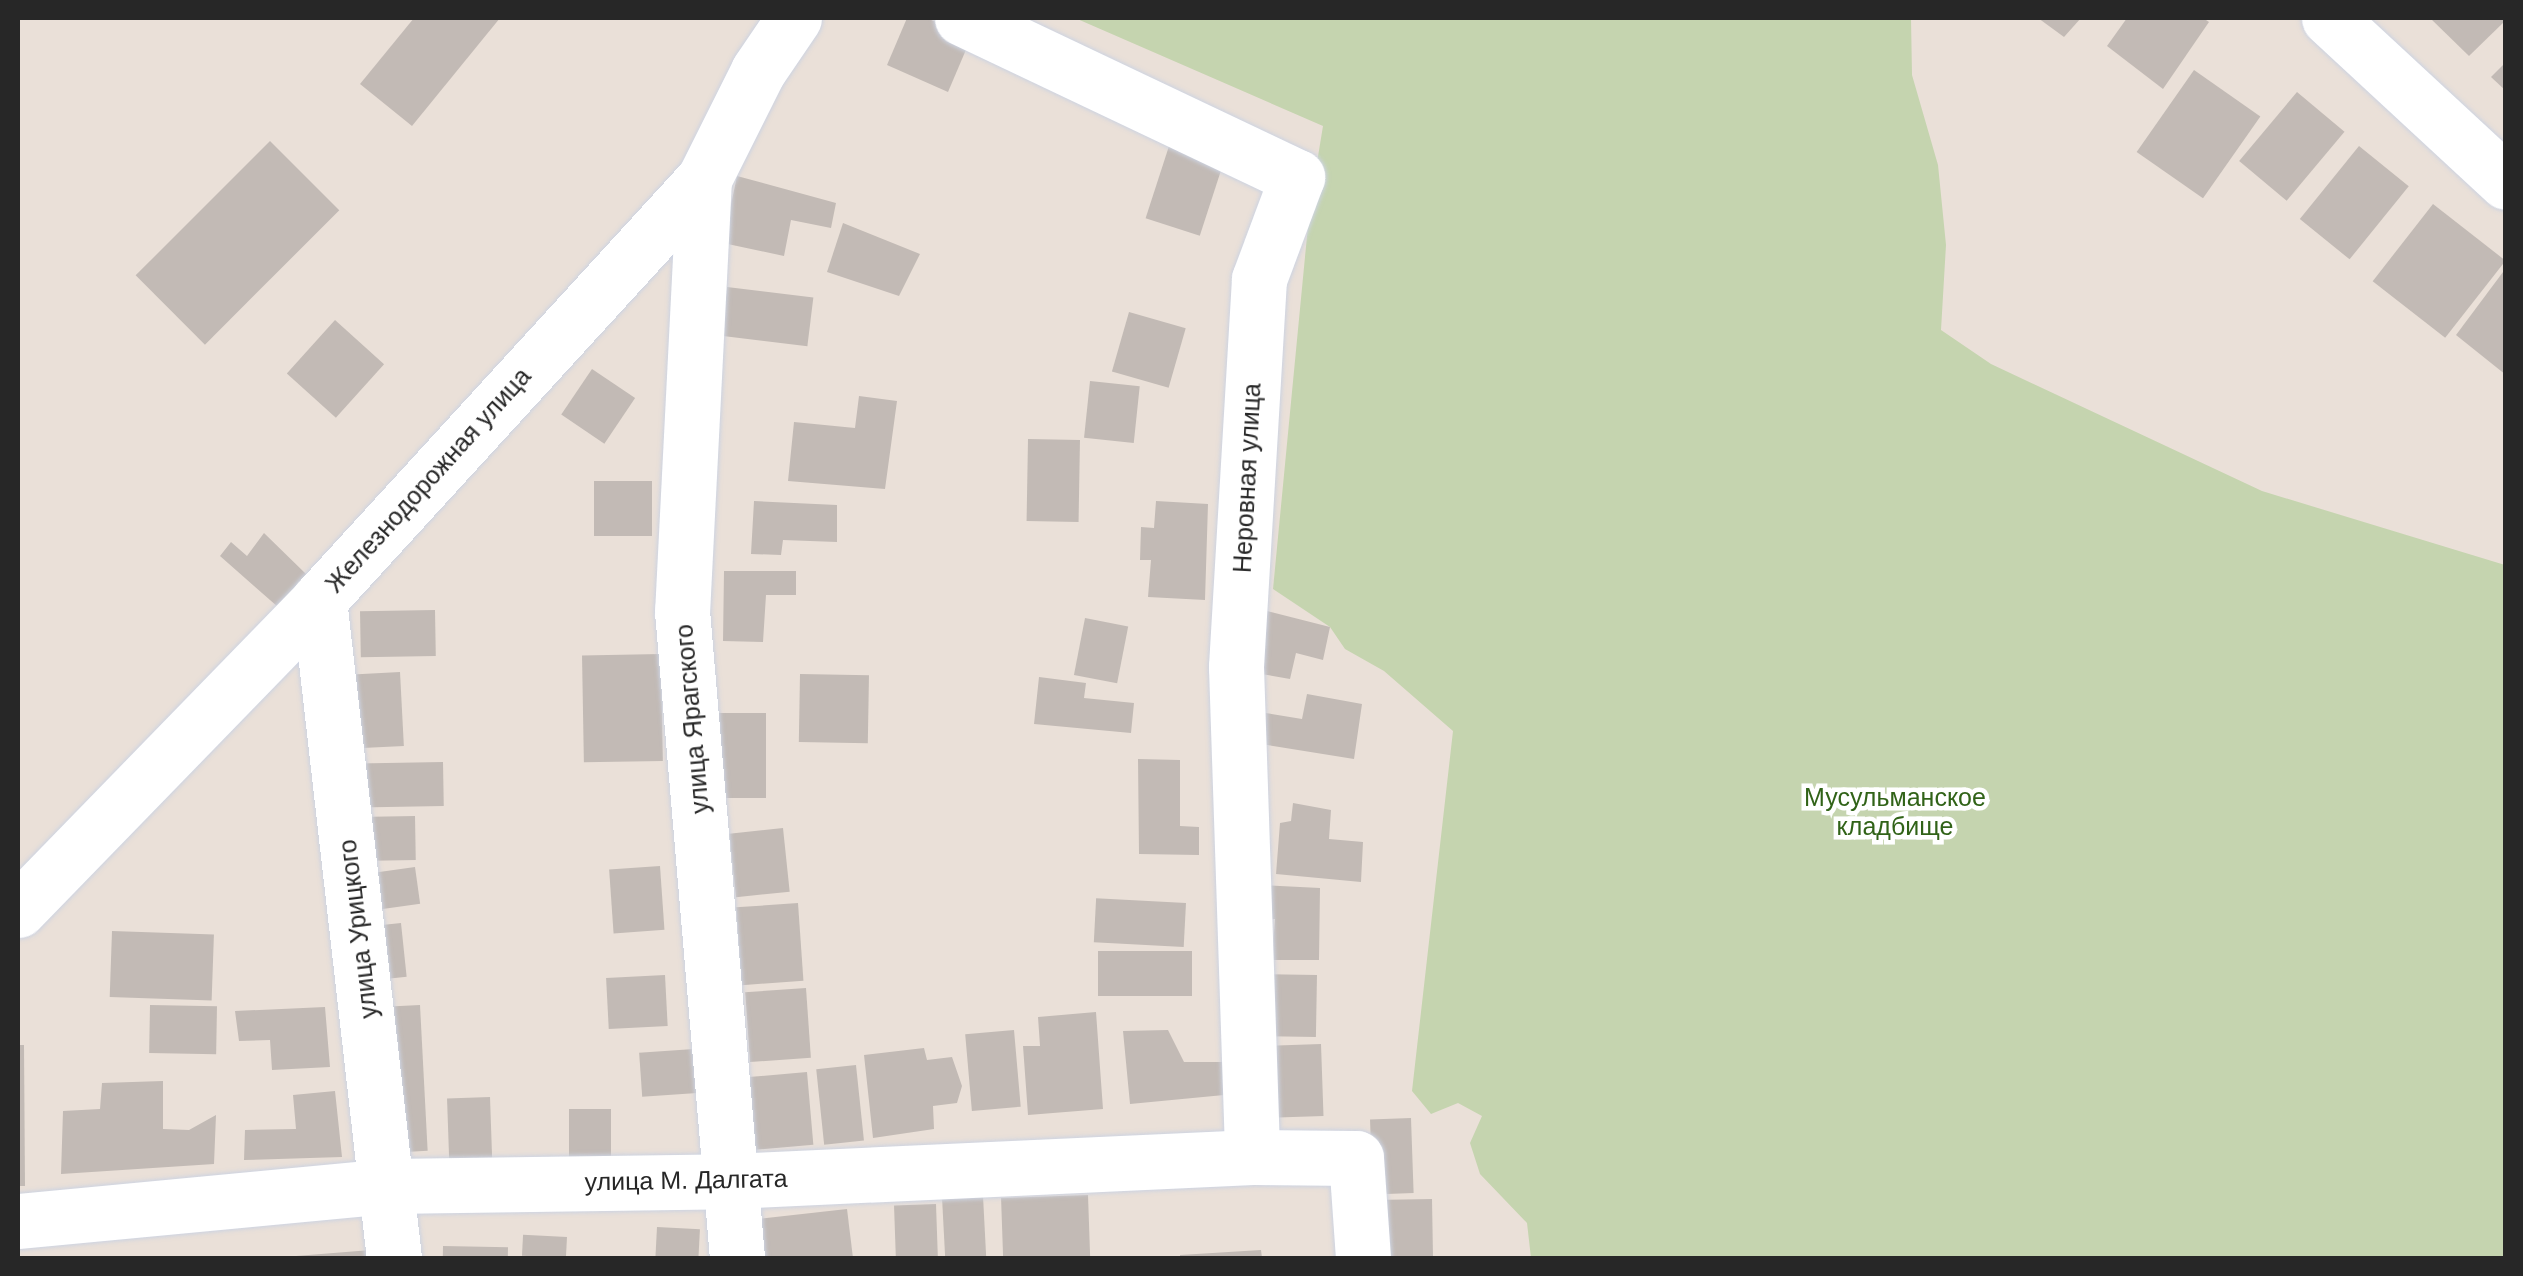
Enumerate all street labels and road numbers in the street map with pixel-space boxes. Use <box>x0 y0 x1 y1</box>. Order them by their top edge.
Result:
street label: Железнодорожная улица <box>319 361 537 599</box>
street label: Неровная улица <box>1227 382 1267 574</box>
street label: улица Ярагского <box>669 623 715 815</box>
street label: улица Урицкого <box>332 838 384 1020</box>
street label: улица М. Далгата <box>584 1163 788 1197</box>

